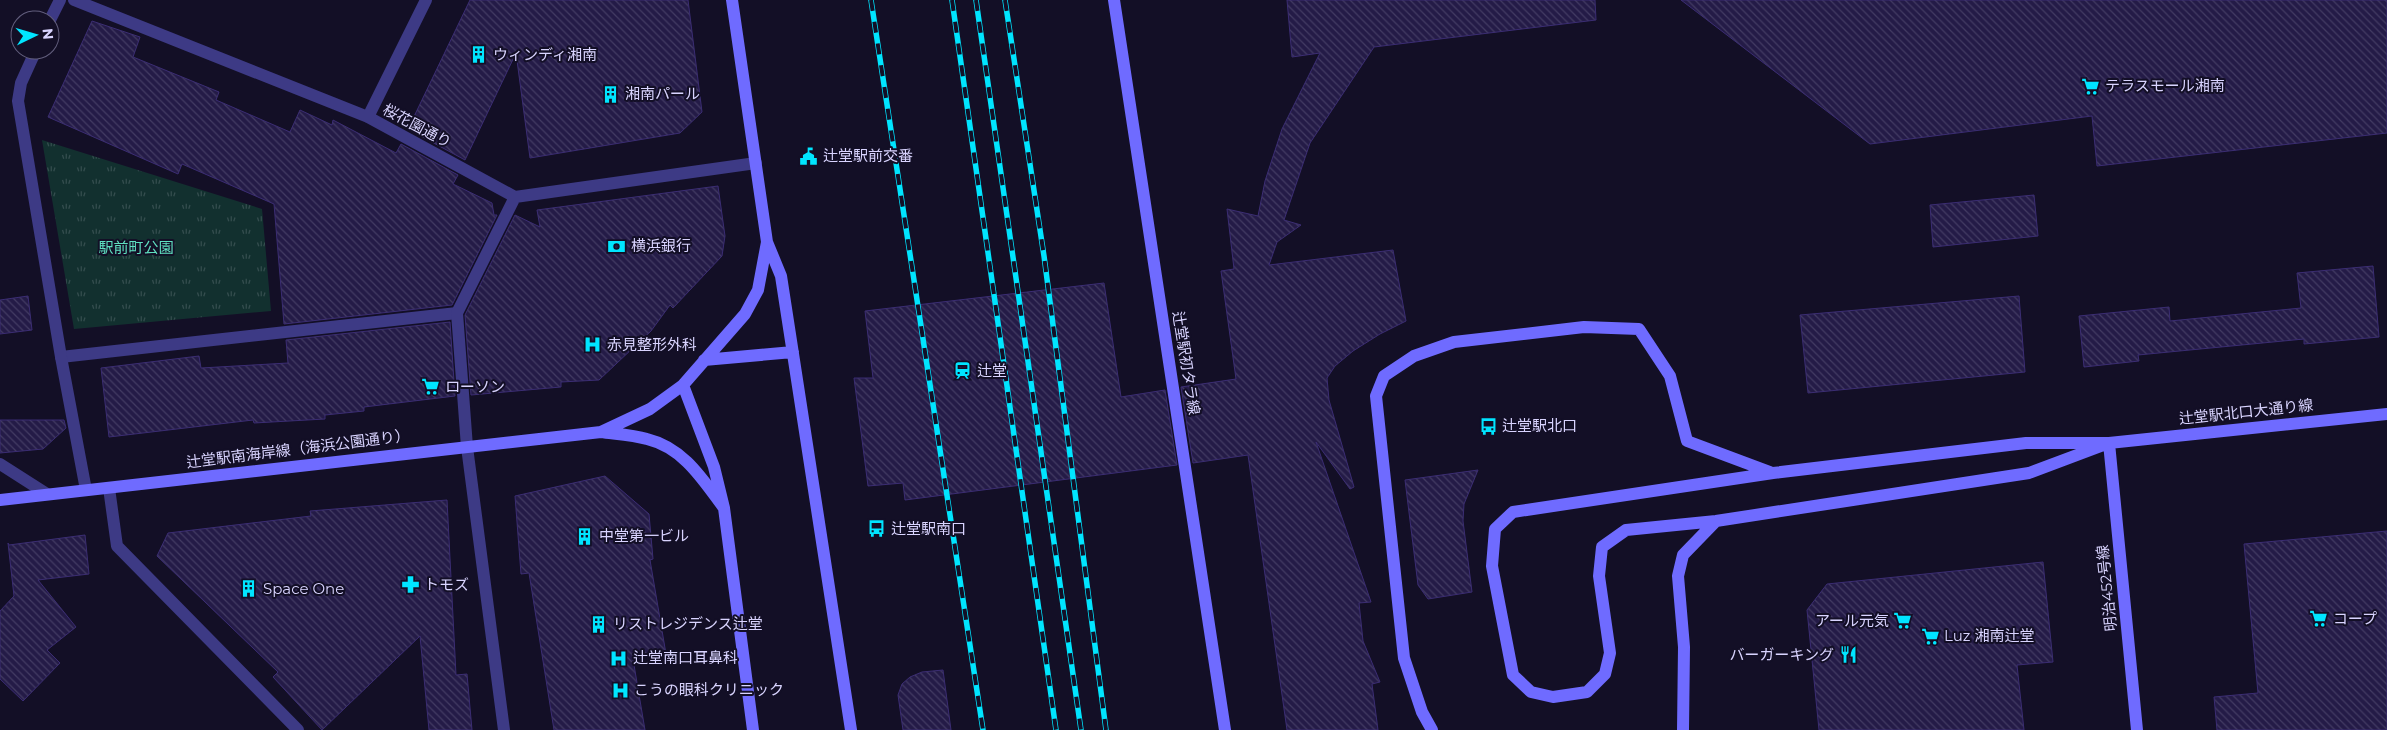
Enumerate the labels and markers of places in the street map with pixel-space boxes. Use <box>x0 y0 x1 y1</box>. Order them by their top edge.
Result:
building icon: ウィンディ湘南 <box>469 45 489 65</box>
place label: ウィンディ湘南 <box>493 45 597 64</box>
supermarket icon: テラスモール湘南 <box>2081 76 2101 96</box>
place label: テラスモール湘南 <box>2105 76 2225 95</box>
building icon: 湘南パール <box>601 84 621 104</box>
place label: 湘南パール <box>625 84 700 103</box>
public building icon: 辻堂駅前交番 <box>799 146 819 166</box>
place label: 辻堂駅前交番 <box>823 146 913 165</box>
bank icon: 横浜銀行 <box>607 236 627 256</box>
place label: 横浜銀行 <box>631 236 691 255</box>
hospital icon: 赤見整形外科 <box>583 335 603 355</box>
place label: 赤見整形外科 <box>607 335 697 354</box>
station icon: 辻堂 <box>953 361 973 381</box>
place label: 辻堂 <box>977 361 1007 380</box>
supermarket icon: ローソン <box>421 377 441 397</box>
place label: ローソン <box>445 377 505 396</box>
bus stop icon: 辻堂駅北口 <box>1478 416 1498 436</box>
place label: 辻堂駅北口 <box>1502 416 1577 435</box>
bus stop icon: 辻堂駅南口 <box>867 519 887 539</box>
place label: 辻堂駅南口 <box>891 519 966 538</box>
building icon: 中堂第一ビル <box>575 526 595 546</box>
place label: 中堂第一ビル <box>599 526 689 545</box>
pharmacy icon: トモズ <box>400 575 420 595</box>
place label: トモズ <box>424 575 469 594</box>
building icon: Space One <box>239 579 259 599</box>
place label: Space One <box>263 579 344 598</box>
supermarket icon: コープ <box>2309 609 2329 629</box>
place label: コープ <box>2333 609 2377 628</box>
place label: アール元気 <box>1815 611 1889 630</box>
supermarket icon: アール元気 <box>1893 611 1913 631</box>
building icon: リストレジデンス辻堂 <box>589 614 609 634</box>
place label: リストレジデンス辻堂 <box>613 614 763 633</box>
supermarket icon: Luz 湘南辻堂 <box>1920 626 1940 646</box>
place label: Luz 湘南辻堂 <box>1944 626 2034 645</box>
place label: バーガーキング <box>1729 645 1834 664</box>
restaurant icon: バーガーキング <box>1838 645 1858 665</box>
hospital icon: 辻堂南口耳鼻科 <box>609 648 629 668</box>
place label: 辻堂南口耳鼻科 <box>633 648 738 667</box>
hospital icon: こうの眼科クリニック <box>610 680 630 700</box>
place label: こうの眼科クリニック <box>634 680 784 699</box>

